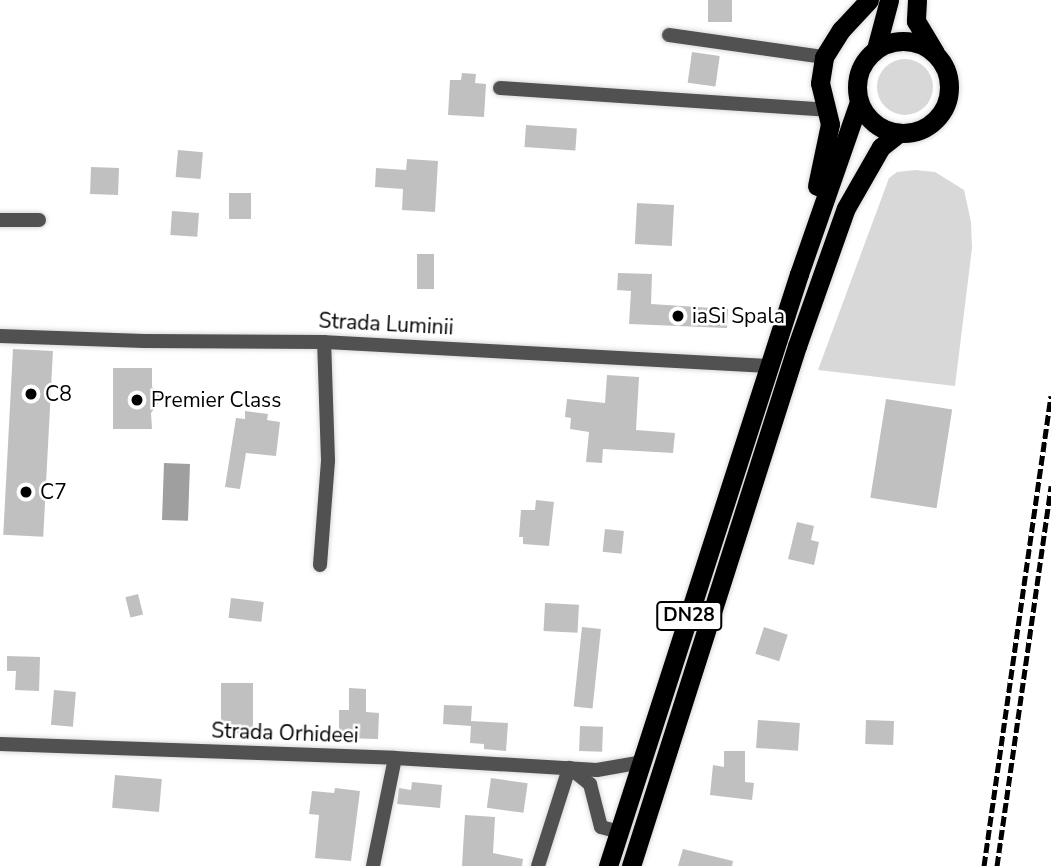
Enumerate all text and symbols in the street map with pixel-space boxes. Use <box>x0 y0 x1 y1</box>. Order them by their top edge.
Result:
place label: iaSi Spala <box>692 303 785 329</box>
street label: Strada Luminii <box>318 308 454 340</box>
marker: iaSi Spala <box>670 308 686 324</box>
place label: C8 <box>45 381 72 407</box>
marker: C8 <box>23 386 39 402</box>
place label: Premier Class <box>151 387 281 413</box>
marker: Premier Class <box>129 392 145 408</box>
place label: C7 <box>40 479 67 505</box>
marker: C7 <box>18 484 34 500</box>
road number: DN28 <box>656 600 722 632</box>
street label: Strada Orhideei <box>211 718 359 748</box>

